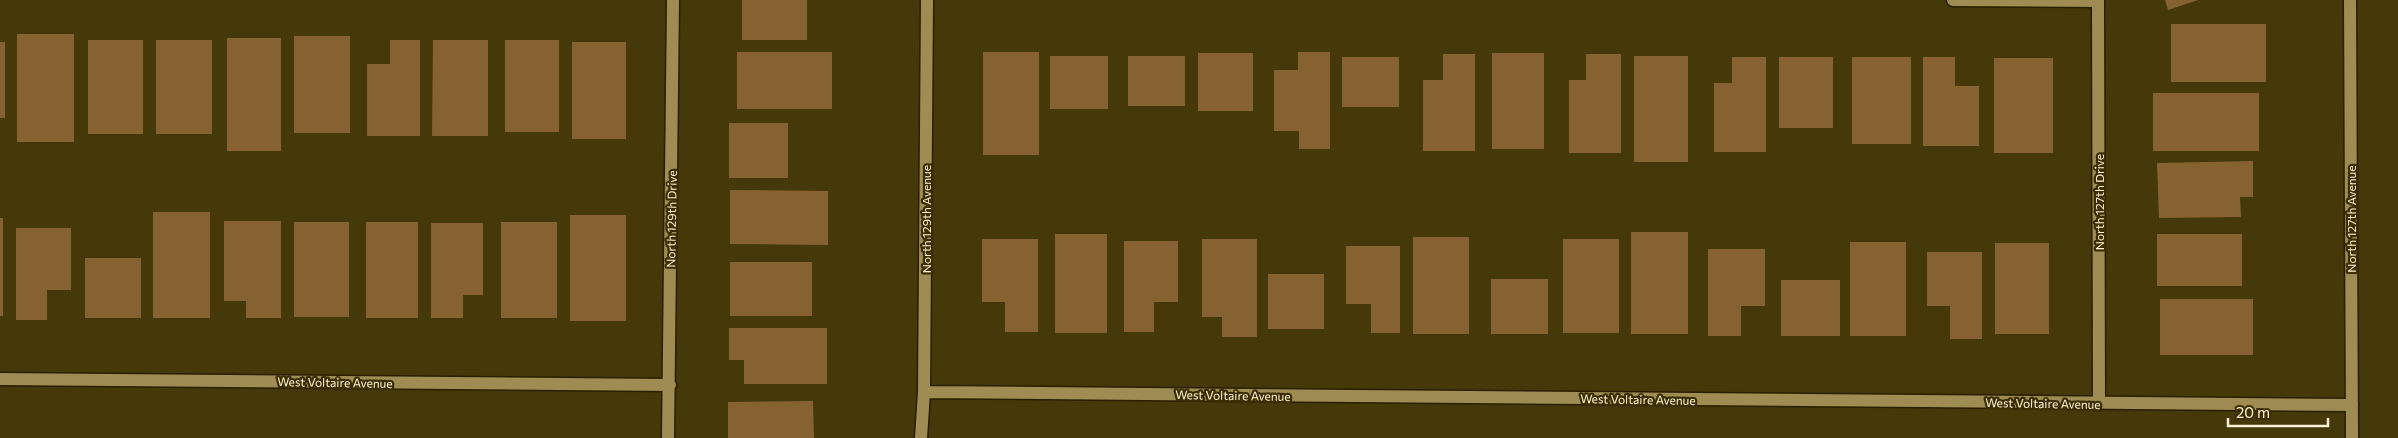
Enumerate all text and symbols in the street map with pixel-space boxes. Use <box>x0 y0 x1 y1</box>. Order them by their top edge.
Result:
street label: North 127th Drive <box>2092 154 2106 250</box>
street label: North 129th Avenue <box>919 165 933 273</box>
street label: North 127th Avenue <box>2344 165 2358 273</box>
street label: North 129th Drive <box>663 170 679 268</box>
street label: West Voltaire Avenue <box>277 374 393 390</box>
street label: West Voltaire Avenue <box>1175 387 1291 403</box>
street label: West Voltaire Avenue <box>1580 391 1696 407</box>
street label: West Voltaire Avenue <box>1985 395 2101 411</box>
scale bar <box>2228 396 2328 428</box>
text: 20 m <box>2236 403 2270 421</box>

